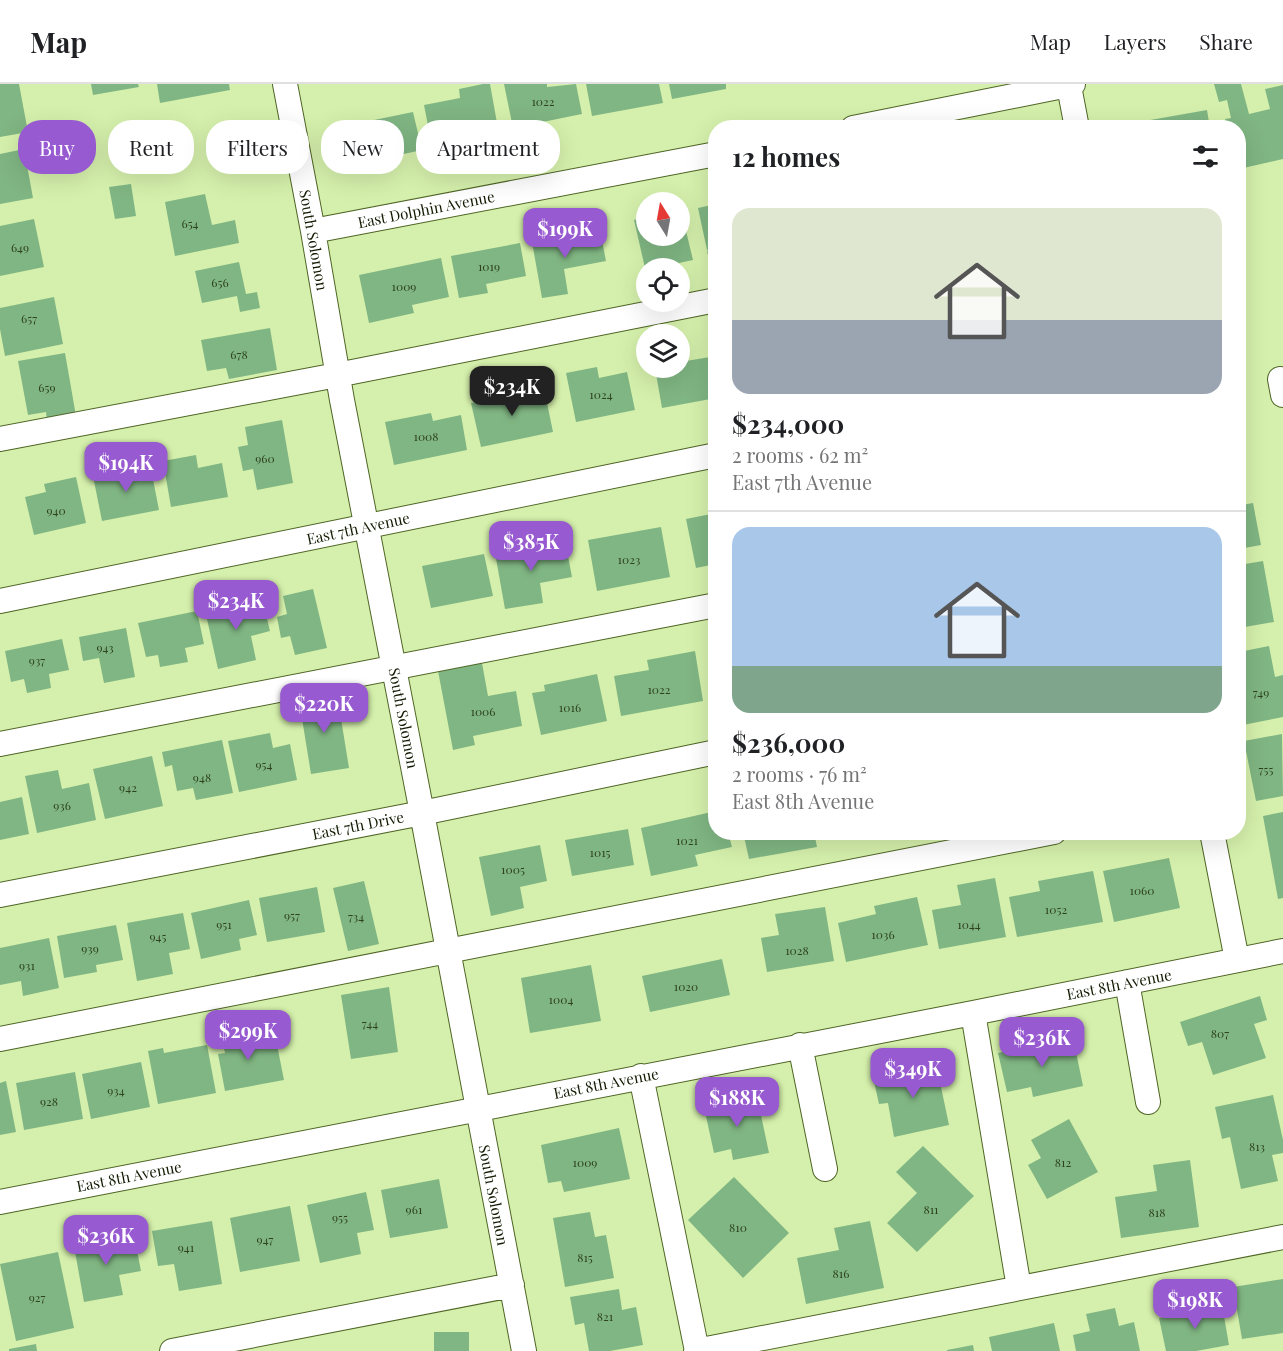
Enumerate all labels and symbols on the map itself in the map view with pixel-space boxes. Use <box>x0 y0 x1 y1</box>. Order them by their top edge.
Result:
house number: 1022 <box>531 93 555 109</box>
street label: East Dolphin Avenue <box>356 186 496 232</box>
street label: South Solomon <box>295 188 333 292</box>
north arrow <box>636 192 690 246</box>
pin: $199K <box>523 208 607 259</box>
house number: 654 <box>181 215 199 231</box>
house number: 649 <box>11 239 29 255</box>
house number: 1019 <box>478 258 500 274</box>
house number: 656 <box>211 274 229 290</box>
house number: 1009 <box>392 278 416 294</box>
house number: 657 <box>21 310 37 326</box>
house number: 678 <box>230 346 248 362</box>
pin: $234K <box>470 366 554 417</box>
house number: 659 <box>38 379 56 395</box>
house number: 1024 <box>589 386 613 402</box>
house number: 1008 <box>413 428 439 444</box>
pin: $194K <box>84 442 168 493</box>
house number: 960 <box>255 450 275 466</box>
house number: 940 <box>46 502 66 518</box>
street label: East 7th Avenue <box>305 507 411 549</box>
pin: $385K <box>489 521 573 572</box>
house number: 1023 <box>618 551 640 567</box>
pin: $234K <box>194 580 278 631</box>
house number: 943 <box>96 639 114 655</box>
house number: 937 <box>29 652 45 668</box>
street label: South Solomon <box>384 666 424 770</box>
house number: 1022 <box>647 681 671 697</box>
pin: $220K <box>282 683 366 734</box>
house number: 749 <box>1253 684 1269 700</box>
house number: 1016 <box>559 699 581 715</box>
house number: 1006 <box>470 703 496 719</box>
house number: 954 <box>255 756 273 772</box>
house number: 755 <box>1259 761 1273 777</box>
house number: 948 <box>193 769 211 785</box>
house number: 942 <box>119 779 137 795</box>
house number: 936 <box>53 797 71 813</box>
street label: East 7th Drive <box>311 806 405 844</box>
house number: 1021 <box>676 832 698 848</box>
house number: 1015 <box>590 844 610 860</box>
house number: 1005 <box>501 861 525 877</box>
house number: 1060 <box>1129 882 1155 898</box>
house number: 1052 <box>1045 901 1067 917</box>
house number: 957 <box>284 907 300 923</box>
house number: 734 <box>348 908 364 924</box>
house number: 951 <box>216 916 232 932</box>
house number: 1044 <box>957 916 981 932</box>
house number: 1036 <box>871 926 895 942</box>
house number: 945 <box>149 928 167 944</box>
house number: 939 <box>81 940 99 956</box>
house number: 1028 <box>785 942 809 958</box>
house number: 931 <box>19 957 36 973</box>
street label: East 8th Avenue <box>1065 964 1173 1004</box>
house number: 1020 <box>674 978 698 994</box>
house number: 1004 <box>549 991 573 1007</box>
pin: $299K <box>206 1010 290 1061</box>
house number: 744 <box>362 1015 378 1031</box>
pin: $236K <box>1000 1017 1084 1068</box>
house number: 807 <box>1211 1025 1229 1041</box>
pin: $349K <box>871 1048 955 1099</box>
street label: East 8th Avenue <box>552 1063 660 1103</box>
pin: $188K <box>695 1077 779 1128</box>
house number: 934 <box>107 1082 125 1098</box>
house number: 928 <box>40 1093 58 1109</box>
house number: 813 <box>1249 1138 1265 1154</box>
street label: South Solomon <box>474 1143 514 1247</box>
house number: 1009 <box>573 1154 597 1170</box>
house number: 812 <box>1055 1154 1071 1170</box>
street label: East 8th Avenue <box>75 1156 183 1196</box>
house number: 961 <box>406 1201 423 1217</box>
house number: 811 <box>923 1201 939 1217</box>
house number: 818 <box>1149 1204 1165 1220</box>
house number: 955 <box>332 1209 348 1225</box>
pin: $236K <box>64 1215 148 1266</box>
house number: 810 <box>729 1219 747 1235</box>
house number: 947 <box>257 1231 273 1247</box>
house number: 941 <box>178 1239 195 1255</box>
house number: 815 <box>577 1249 593 1265</box>
house number: 816 <box>833 1265 849 1281</box>
pin: $198K <box>1153 1279 1237 1330</box>
house number: 927 <box>29 1289 45 1305</box>
house number: 821 <box>597 1308 614 1324</box>

